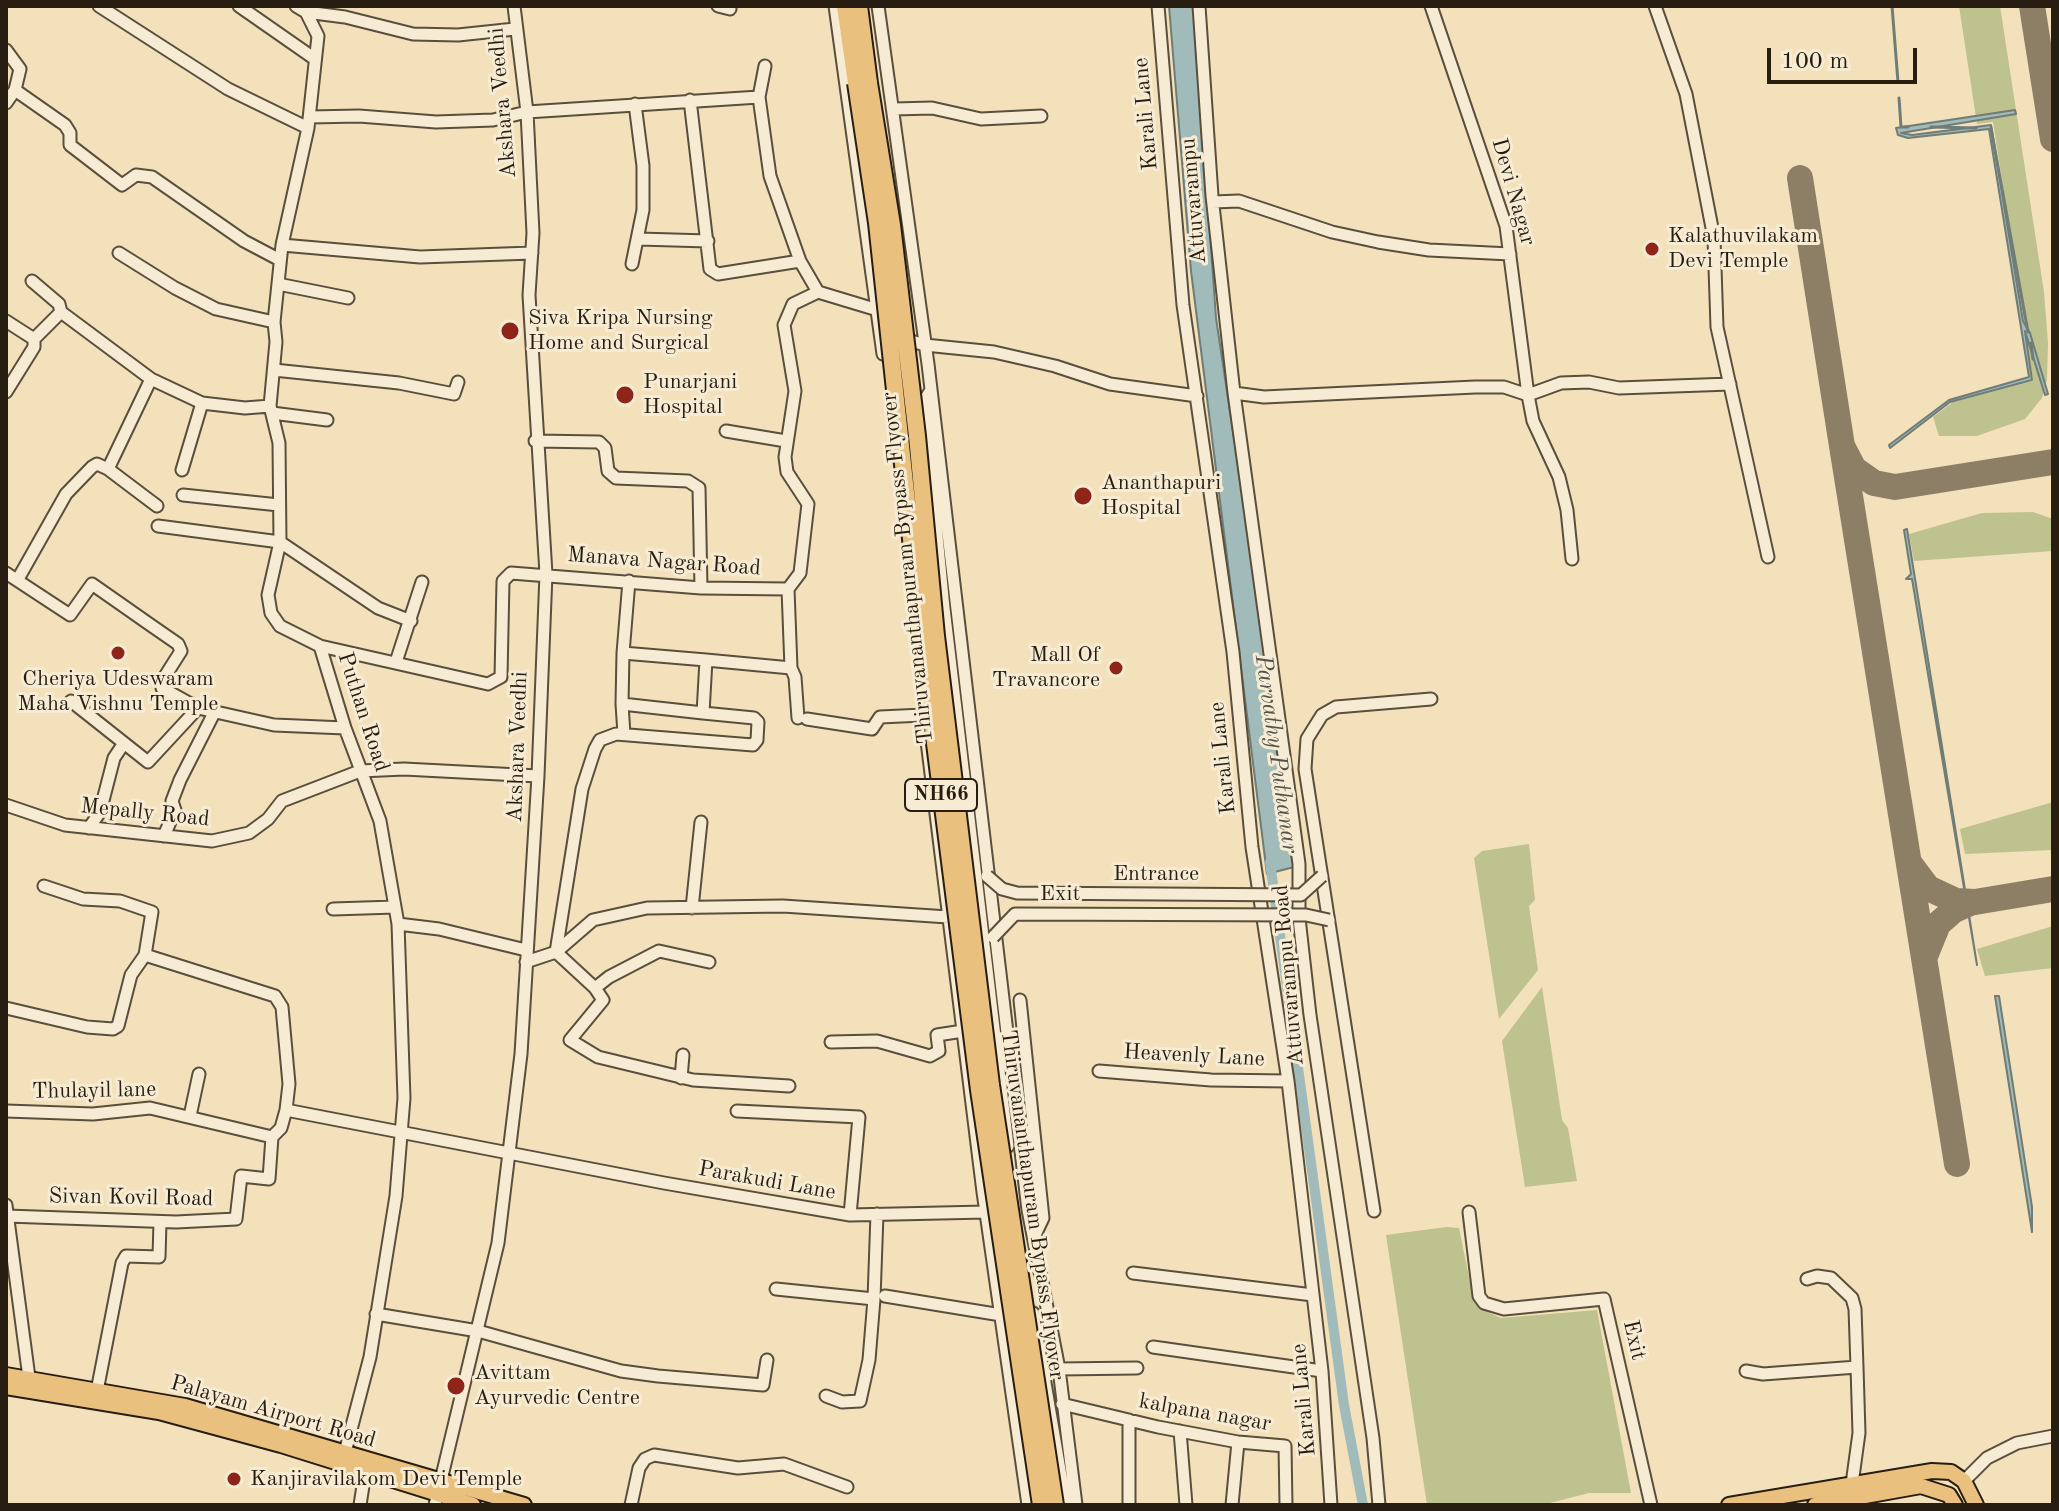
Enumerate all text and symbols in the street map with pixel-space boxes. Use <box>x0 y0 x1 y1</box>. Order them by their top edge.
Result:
street label: Akshara Veedhi <box>483 27 523 179</box>
scale bar <box>1771 32 1921 82</box>
text: 100 m <box>1781 50 1849 74</box>
street label: Karali Lane <box>1128 57 1164 171</box>
street label: Devi Nagar <box>1485 135 1541 249</box>
street label: Attuvarampu <box>1175 137 1213 265</box>
place label: Kalathuvilakam Devi Temple <box>1668 223 1818 274</box>
marker: Kalathuvilakam Devi Temple <box>1643 240 1661 258</box>
place label: Siva Kripa Nursing Home and Surgical <box>528 305 713 356</box>
marker: Siva Kripa Nursing Home and Surgical <box>499 320 521 342</box>
place label: Punarjani Hospital <box>643 369 737 420</box>
marker: Punarjani Hospital <box>614 384 636 406</box>
street label: Thiruvananthapuram Bypass Flyover <box>876 391 940 745</box>
place label: Ananthapuri Hospital <box>1101 470 1221 522</box>
marker: Ananthapuri Hospital <box>1072 485 1094 507</box>
street label: Manava Nagar Road <box>566 542 762 582</box>
place label: Mall Of Travancore <box>992 642 1100 694</box>
marker: Cheriya Udeswaram Maha Vishnu Temple <box>109 644 127 662</box>
street label: Puthan Road <box>331 649 395 775</box>
water label: Parvathy Puthanar <box>1248 653 1304 855</box>
marker: Mall Of Travancore <box>1107 659 1125 677</box>
place label: Cheriya Udeswaram Maha Vishnu Temple <box>18 666 218 718</box>
street label: Akshara Veedhi <box>502 671 534 823</box>
street label: Karali Lane <box>1204 700 1242 816</box>
road number: NH66 <box>905 779 977 811</box>
street label: Mepally Road <box>79 793 211 833</box>
street label: Entrance <box>1113 861 1199 887</box>
street label: Exit <box>1040 881 1080 907</box>
street label: Attuvarampu Road <box>1268 883 1310 1067</box>
street label: Thiruvananthapuram Bypass Flyover <box>994 1028 1070 1382</box>
street label: Heavenly Lane <box>1123 1039 1265 1073</box>
street label: Thulayil lane <box>32 1077 156 1105</box>
street label: Parakudi Lane <box>696 1156 838 1206</box>
street label: Sivan Kovil Road <box>48 1183 214 1213</box>
street label: Exit <box>1617 1317 1651 1363</box>
street label: Karali Lane <box>1286 1343 1322 1457</box>
place label: Avittam Ayurvedic Centre <box>474 1360 640 1412</box>
street label: Palayam Airport Road <box>167 1370 379 1454</box>
marker: Avittam Ayurvedic Centre <box>445 1375 467 1397</box>
street label: kalpana nagar <box>1137 1388 1273 1438</box>
place label: Kanjiravilakom Devi Temple <box>250 1466 522 1492</box>
marker: Kanjiravilakom Devi Temple <box>225 1470 243 1488</box>

